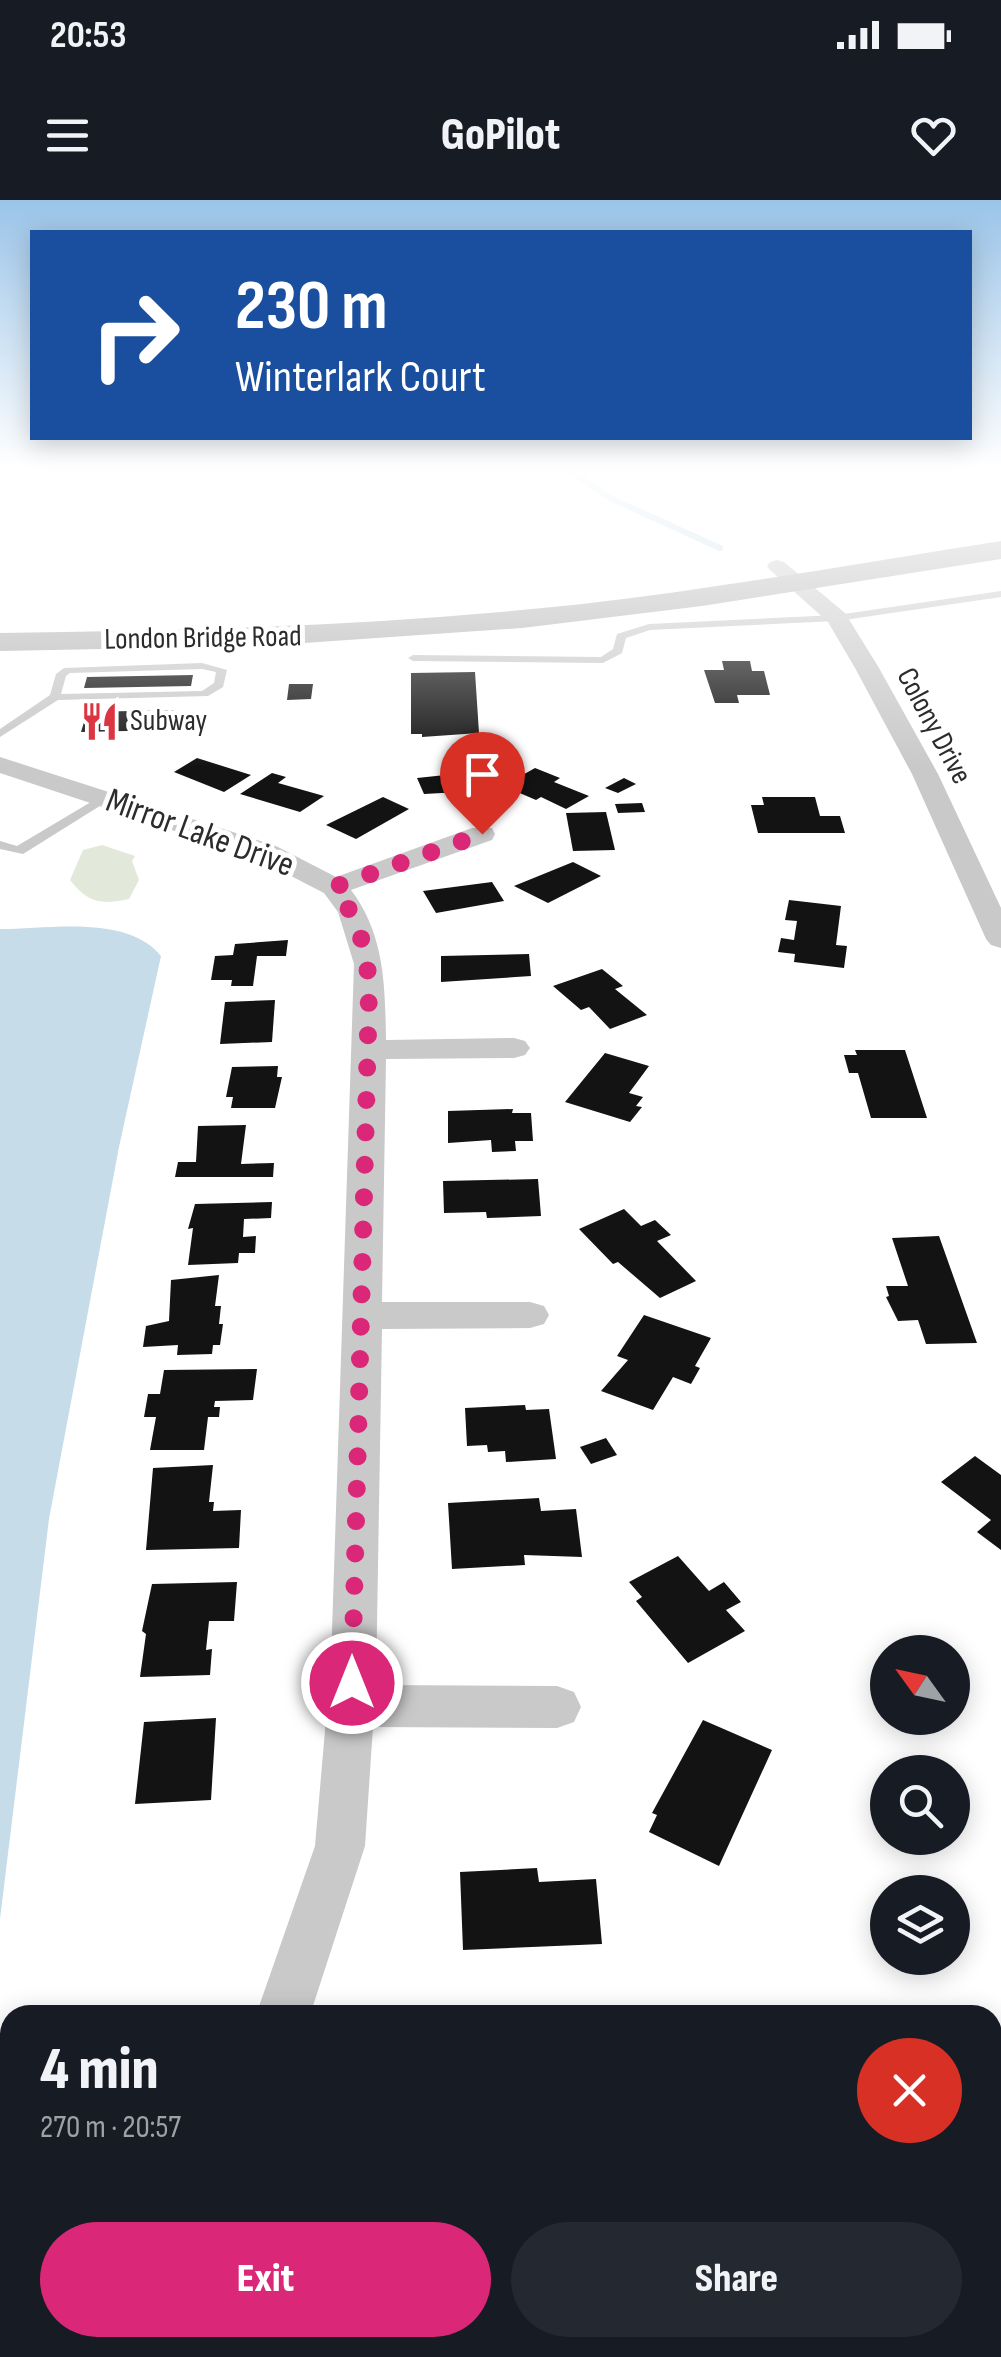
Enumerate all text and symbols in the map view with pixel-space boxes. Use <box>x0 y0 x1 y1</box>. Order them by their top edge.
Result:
text: 20:53 <box>50 13 126 58</box>
icon: menu <box>40 108 95 163</box>
text: GoPilot <box>441 108 560 163</box>
icon: heart <box>906 108 961 163</box>
text: 230 m <box>235 265 388 349</box>
icon: right <box>70 270 200 400</box>
text: Winterlark Court <box>235 350 486 405</box>
street label: London Bridge Road <box>104 618 302 658</box>
street label: Colony Drive <box>888 662 980 790</box>
restaurant icon: Subway <box>79 700 121 742</box>
place label: Subway <box>130 703 207 739</box>
pin <box>440 732 525 835</box>
icon: arrive <box>455 747 510 802</box>
street label: Mirror Lake Drive <box>100 779 300 887</box>
position arrow <box>300 1631 404 1735</box>
north arrow <box>870 1635 970 1735</box>
map controls <box>870 1635 970 1975</box>
button: search <box>870 1755 970 1855</box>
button: layers <box>870 1875 970 1975</box>
text: 4 min <box>40 2034 159 2106</box>
button: close <box>857 2038 962 2143</box>
text: 270 m · 20:57 <box>40 2108 181 2147</box>
button: Exit <box>40 2222 491 2337</box>
button: Share <box>511 2222 962 2337</box>

